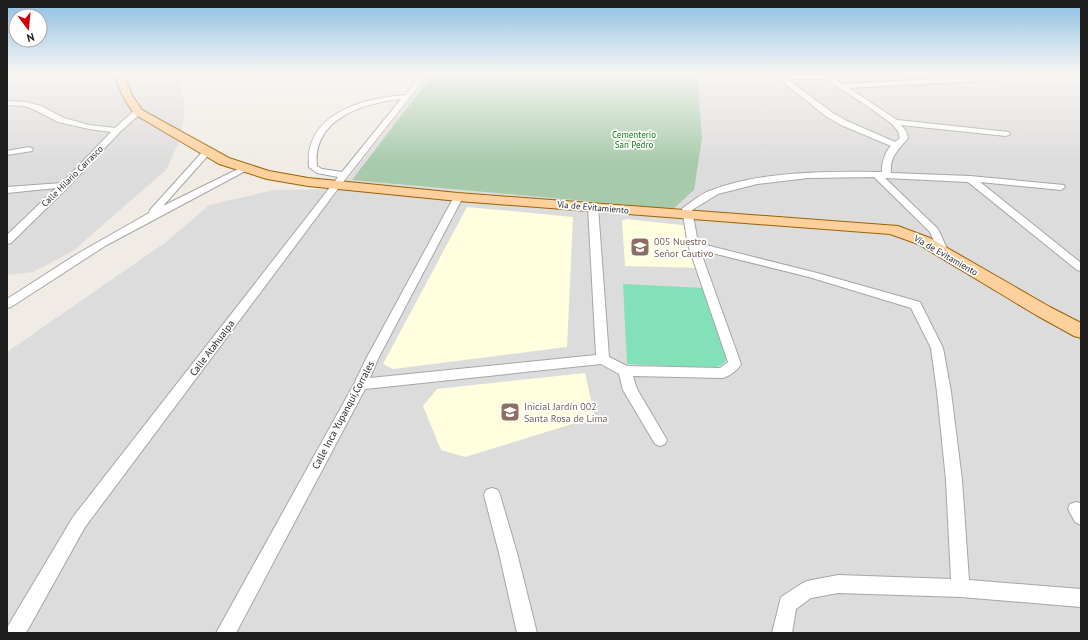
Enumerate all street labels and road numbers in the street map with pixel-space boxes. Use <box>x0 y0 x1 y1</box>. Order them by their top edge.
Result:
street label: Calle Hilario Carrasco <box>39 143 105 209</box>
street label: Vía de Evitamiento <box>556 198 629 216</box>
street label: Vía de Evitamiento <box>911 232 980 278</box>
street label: Calle Atahualpa <box>187 317 237 379</box>
street label: Calle Inca Yupanqui,Corrales <box>309 359 377 471</box>

